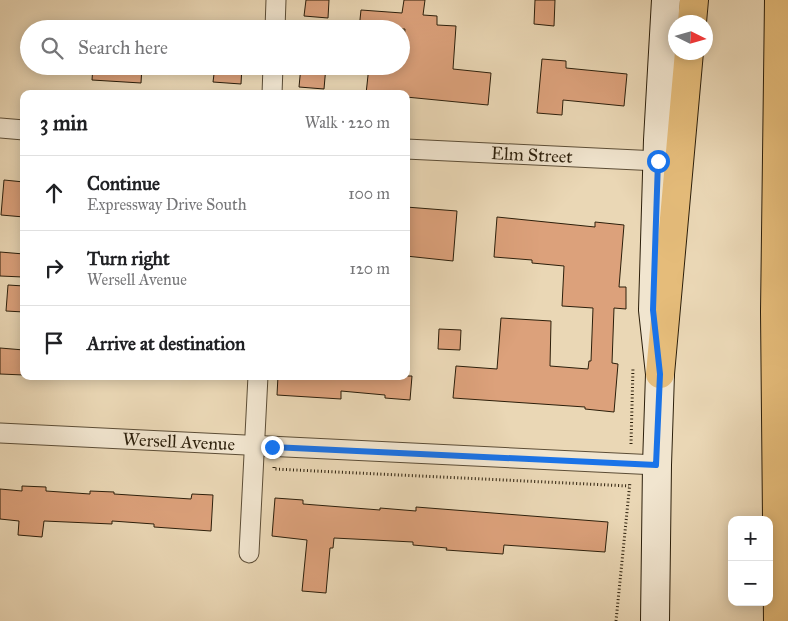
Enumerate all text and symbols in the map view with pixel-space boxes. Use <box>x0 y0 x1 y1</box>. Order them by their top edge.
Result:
north arrow <box>668 15 713 60</box>
search box <box>20 20 410 75</box>
icon: search <box>38 34 66 62</box>
text: Search here <box>78 36 168 59</box>
text: 3 min <box>40 110 88 136</box>
text: Walk · 220 m <box>305 113 390 132</box>
street label: Elm Street <box>491 142 574 168</box>
route start <box>647 150 670 173</box>
text: Continue <box>87 172 160 195</box>
icon: ahead <box>40 179 68 207</box>
text: 100 m <box>348 184 390 203</box>
text: Expressway Drive South <box>87 195 247 214</box>
text: Turn right <box>87 247 170 270</box>
icon: right <box>40 254 68 282</box>
text: 120 m <box>350 259 390 278</box>
text: Wersell Avenue <box>87 270 187 289</box>
icon: arrive <box>40 329 68 357</box>
text: Arrive at destination <box>87 332 245 355</box>
street label: Wersell Avenue <box>122 428 235 455</box>
route end <box>261 436 284 459</box>
map controls <box>728 516 773 606</box>
button: + <box>728 516 773 561</box>
button: − <box>728 561 773 606</box>

